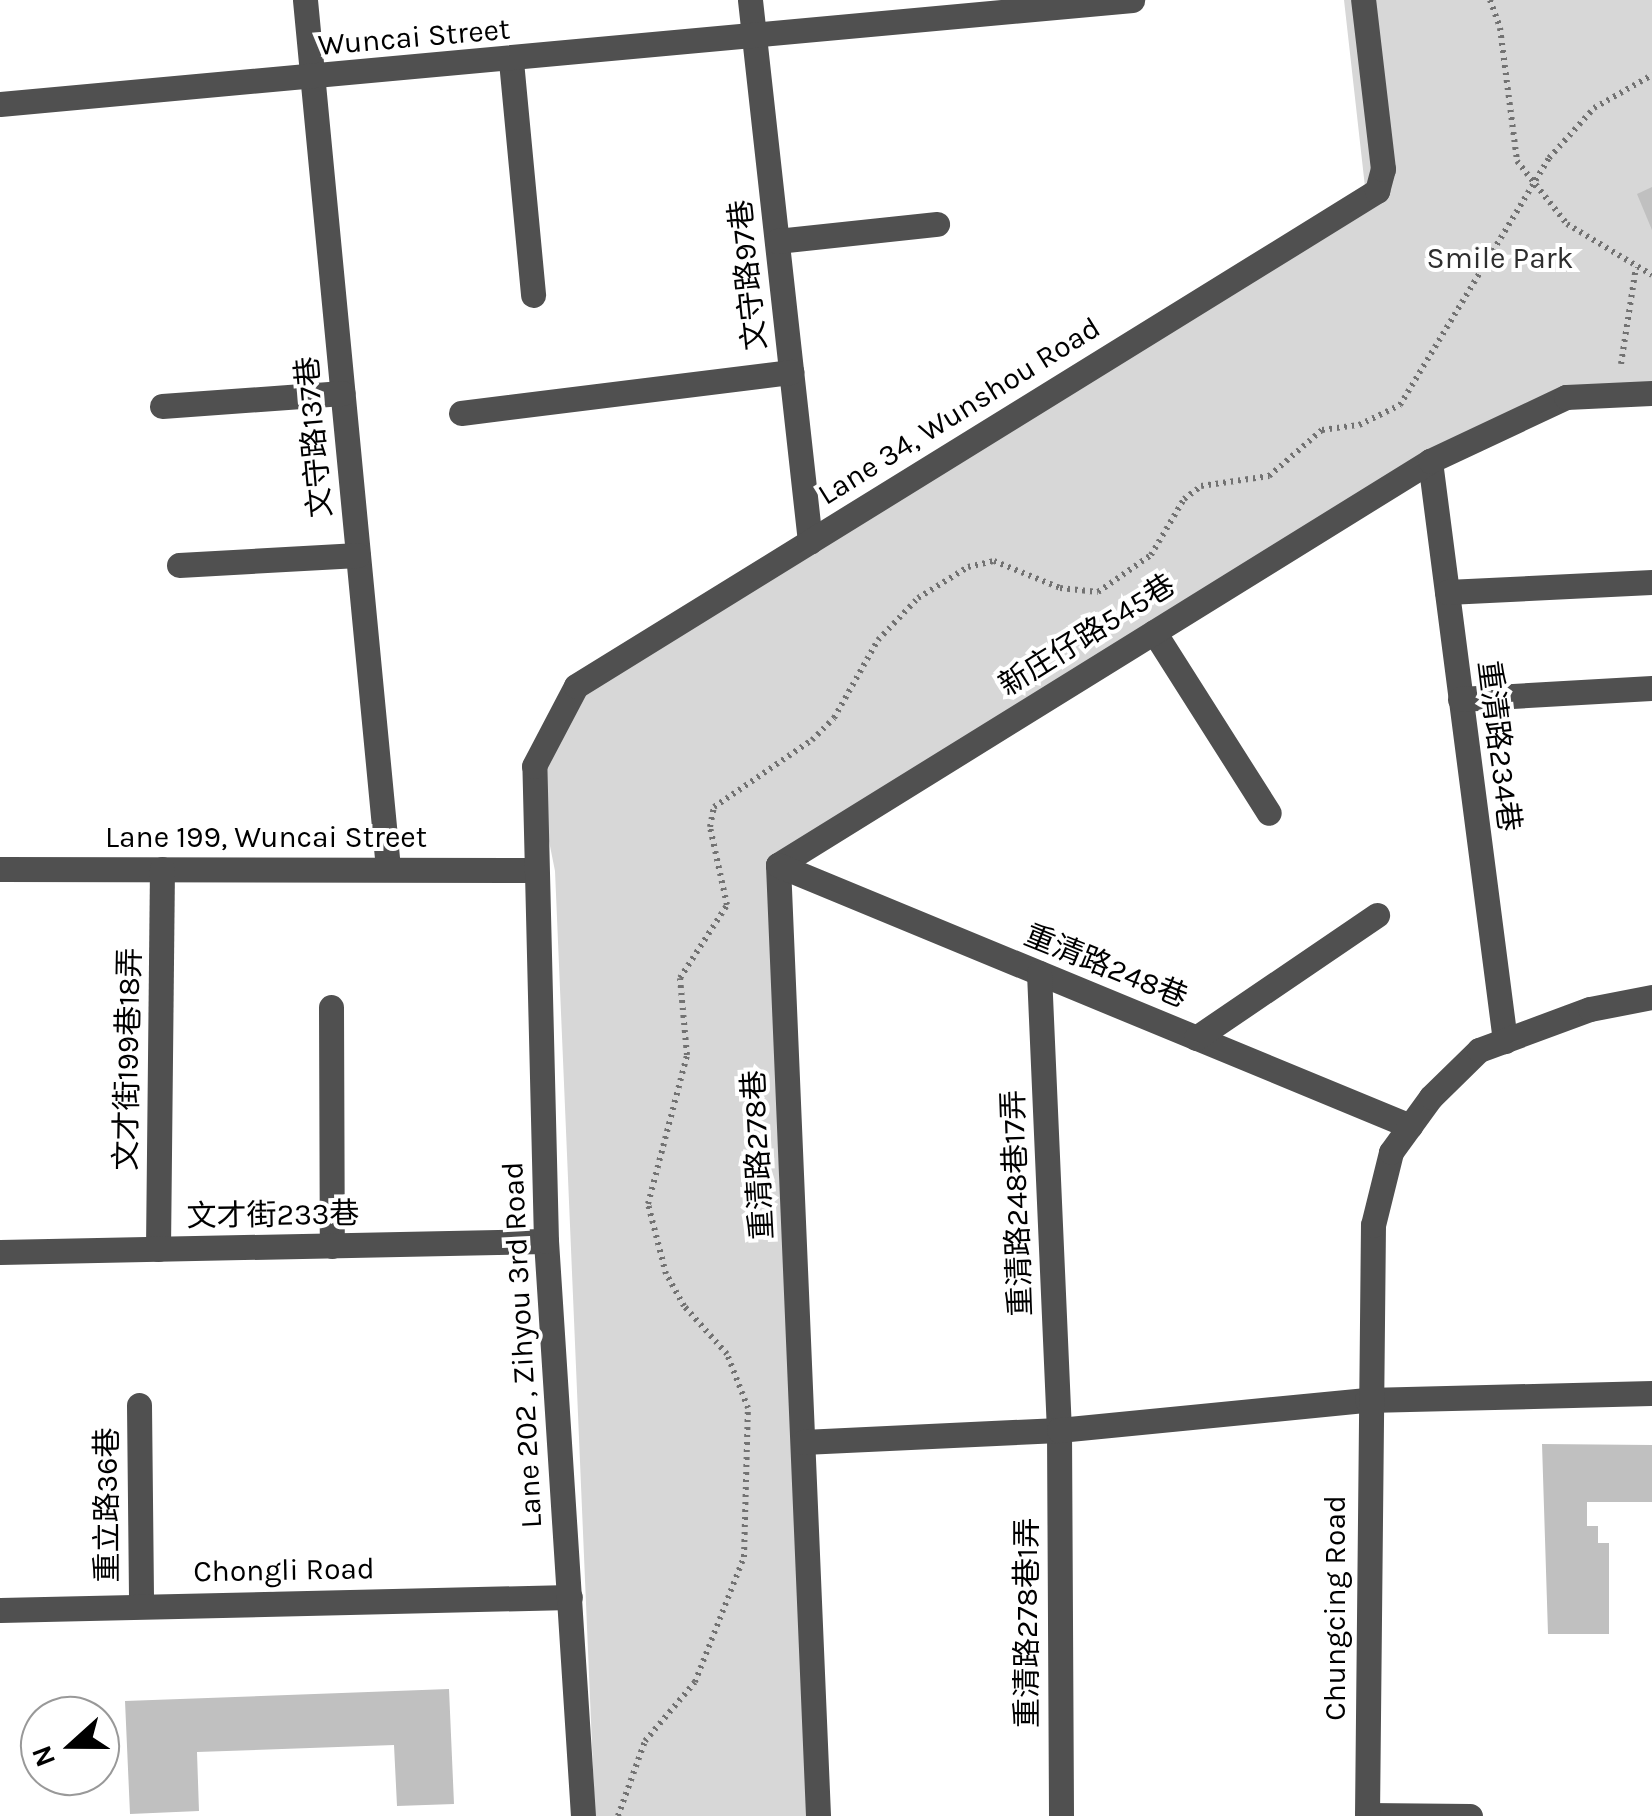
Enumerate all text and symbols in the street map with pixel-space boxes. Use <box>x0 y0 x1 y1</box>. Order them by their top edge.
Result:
street label: Wuncai Street <box>316 11 512 63</box>
street label: 文守路97巷 <box>722 198 774 352</box>
park label: Smile Park <box>1427 240 1573 276</box>
street label: Lane 34, Wunshou Road <box>811 309 1107 513</box>
street label: 文守路137巷 <box>289 355 339 519</box>
street label: 新庄仔路545巷 <box>992 567 1182 703</box>
street label: 重清路234巷 <box>1471 659 1527 833</box>
street label: Lane 199, Wuncai Street <box>105 819 427 855</box>
street label: 重清路248巷 <box>1019 917 1193 1015</box>
street label: 文才街199巷18弄 <box>108 947 148 1171</box>
street label: 重清路278巷 <box>736 1069 780 1241</box>
street label: 重清路248巷17弄 <box>995 1089 1039 1317</box>
street label: Lane 202 , Zihyou 3rd Road <box>494 1161 550 1529</box>
street label: 文才街233巷 <box>186 1195 360 1235</box>
street label: 重立路36巷 <box>89 1428 125 1582</box>
street label: Chungcing Road <box>1317 1495 1353 1721</box>
street label: 重清路278巷1弄 <box>1009 1518 1045 1728</box>
street label: Chongli Road <box>193 1550 375 1590</box>
north arrow <box>20 1696 120 1796</box>
text: N <box>24 1741 62 1772</box>

